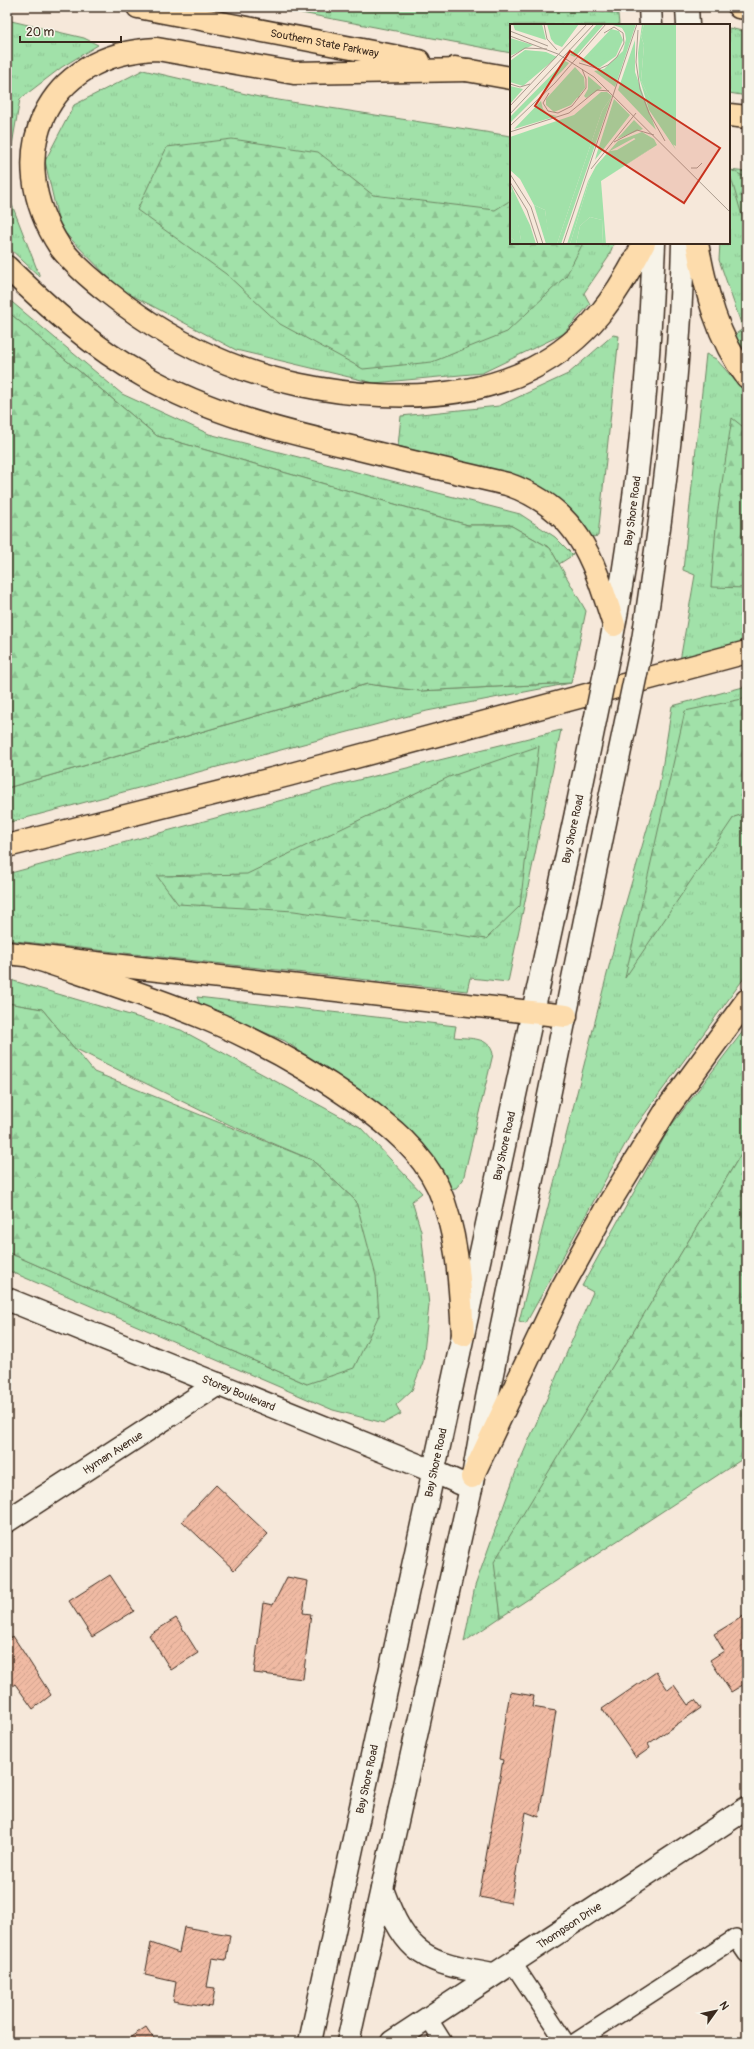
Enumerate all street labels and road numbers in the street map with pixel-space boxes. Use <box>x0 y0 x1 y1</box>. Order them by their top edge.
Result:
street label: Southern State Parkway <box>269 26 380 60</box>
street label: Bay Shore Road <box>621 475 643 547</box>
street label: Bay Shore Road <box>559 793 587 865</box>
street label: Bay Shore Road <box>490 1110 518 1181</box>
street label: Storey Boulevard <box>200 1372 277 1413</box>
street label: Bay Shore Road <box>422 1427 449 1498</box>
street label: Hyman Avenue <box>80 1428 146 1477</box>
street label: Bay Shore Road <box>353 1743 381 1815</box>
street label: Thompson Drive <box>534 1899 604 1951</box>

